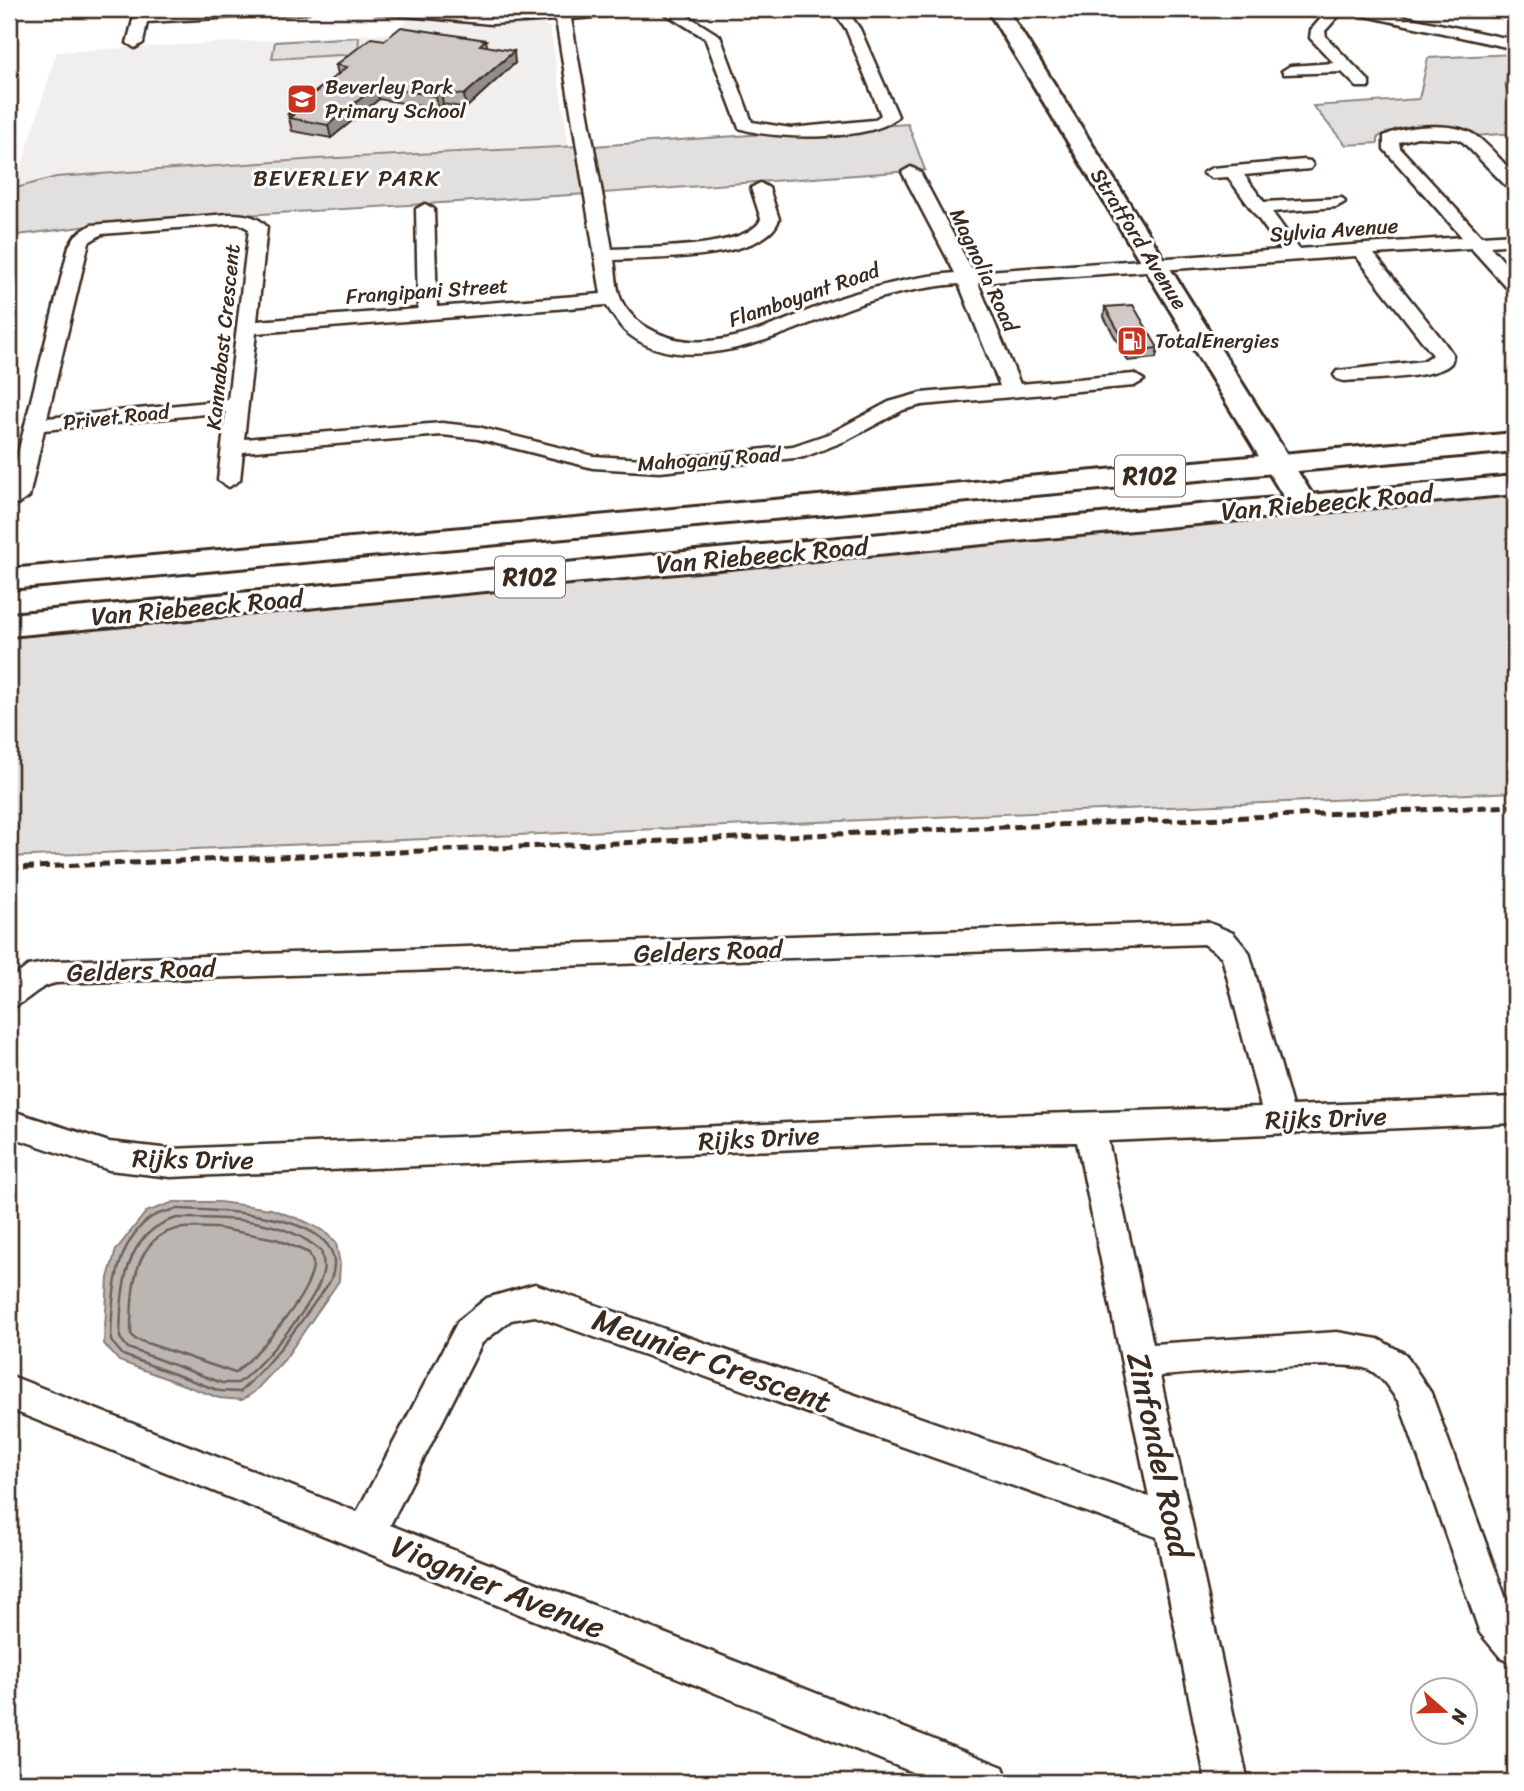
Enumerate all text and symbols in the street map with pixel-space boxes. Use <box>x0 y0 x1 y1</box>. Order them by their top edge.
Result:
place label: Beverley Park Primary School <box>325 68 467 130</box>
school or university icon: Beverley Park Primary School <box>285 82 319 116</box>
district label: BEVERLEY PARK <box>253 158 441 199</box>
street label: Stratford Avenue <box>1080 160 1198 318</box>
street label: Magnolia Road <box>939 202 1030 340</box>
street label: Sylvia Avenue <box>1268 207 1400 253</box>
street label: Kannabast Crescent <box>194 242 252 432</box>
street label: Flamboyant Road <box>723 251 887 339</box>
street label: Frangipani Street <box>344 266 510 316</box>
place label: TotalEnergies <box>1155 322 1279 360</box>
fuel station icon: TotalEnergies <box>1115 324 1149 358</box>
street label: Privet Road <box>61 392 173 441</box>
street label: Mahogany Road <box>636 435 784 483</box>
road number: R102 <box>1115 456 1185 496</box>
street label: Van Riebeeck Road <box>1219 470 1437 534</box>
street label: Van Riebeeck Road <box>654 523 872 587</box>
road number: R102 <box>495 556 565 598</box>
street label: Van Riebeeck Road <box>89 575 307 639</box>
street label: Gelders Road <box>633 925 785 977</box>
street label: Gelders Road <box>66 944 218 996</box>
street label: Rijks Drive <box>1264 1093 1388 1143</box>
street label: Rijks Drive <box>697 1112 821 1164</box>
street label: Rijks Drive <box>132 1135 254 1183</box>
street label: Meunier Crescent <box>584 1291 840 1431</box>
street label: Zinfondel Road <box>1109 1347 1209 1565</box>
street label: Viognier Avenue <box>382 1518 614 1656</box>
north arrow <box>1408 1676 1478 1746</box>
text: N <box>1441 1704 1478 1729</box>

